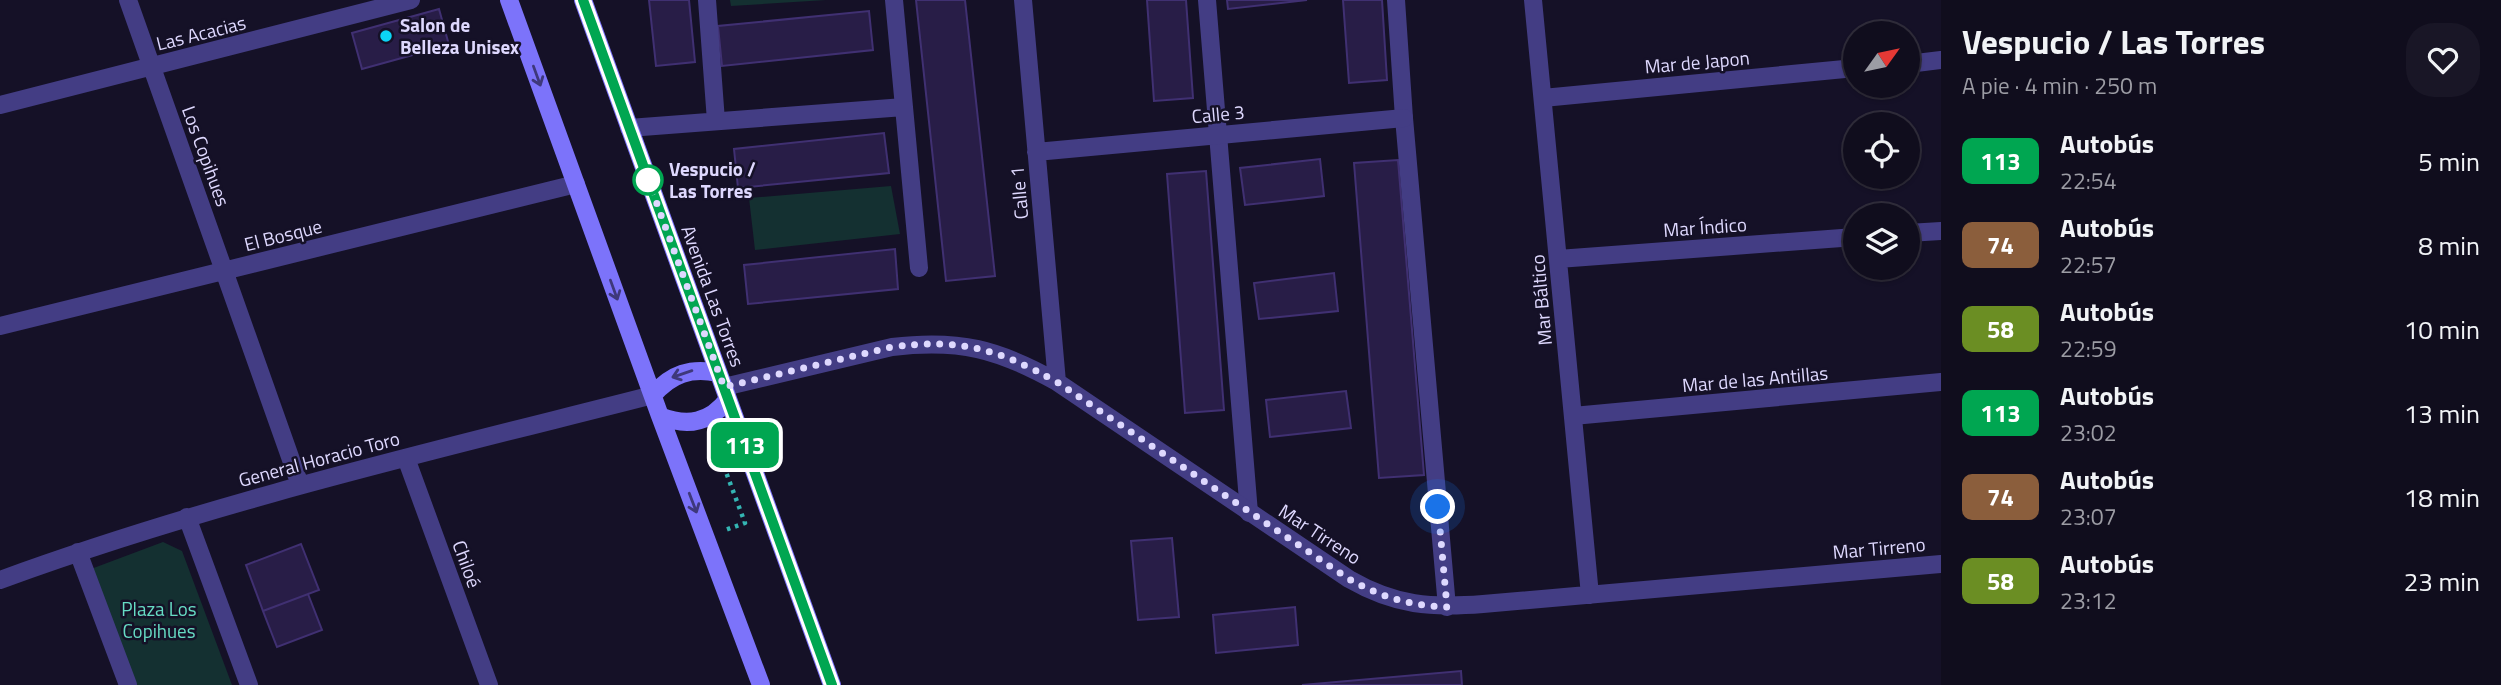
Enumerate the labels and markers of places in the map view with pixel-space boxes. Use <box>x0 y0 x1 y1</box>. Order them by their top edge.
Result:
place label: Salon de Belleza Unisex <box>400 10 519 61</box>
marker: Salon de Belleza Unisex <box>378 28 394 44</box>
place label: Vespucio / Las Torres <box>669 154 756 205</box>
marker: Vespucio / Las Torres <box>633 165 663 195</box>

